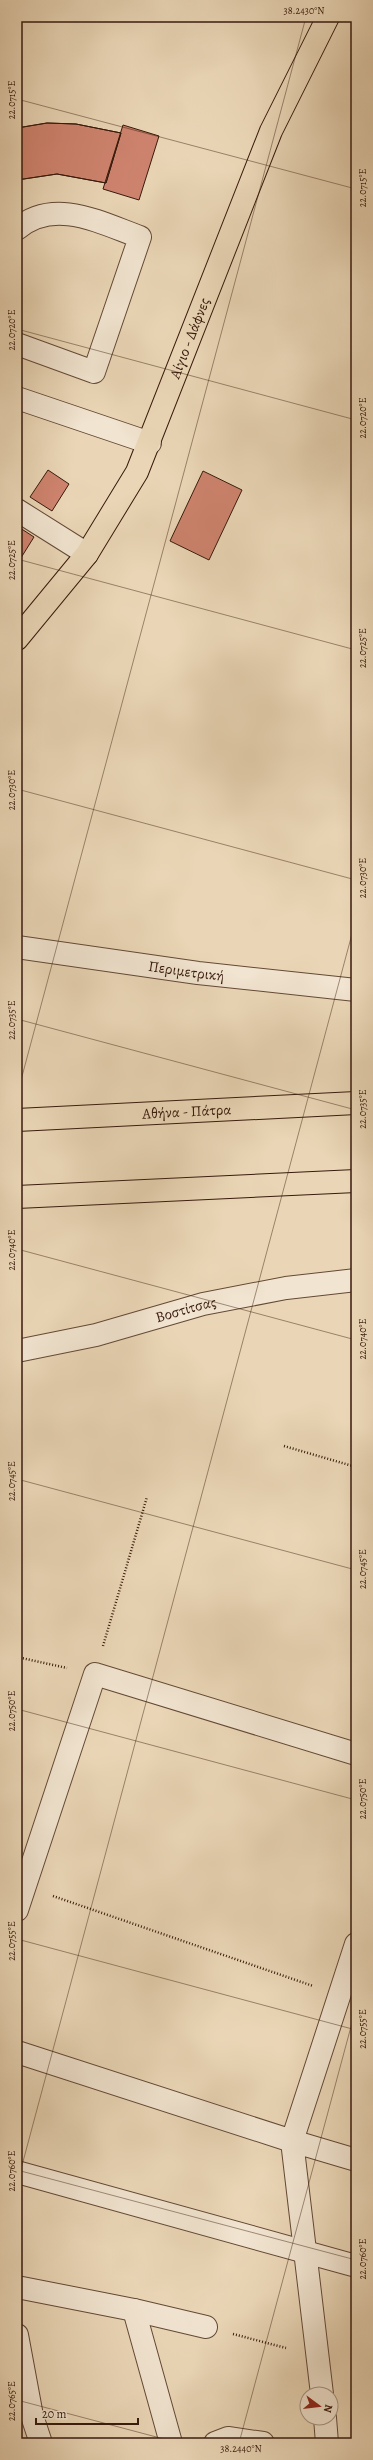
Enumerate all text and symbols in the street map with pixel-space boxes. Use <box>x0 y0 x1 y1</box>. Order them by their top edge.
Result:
text: 38.2430°N <box>283 4 325 17</box>
text: 22.0715°E <box>5 81 18 119</box>
text: 22.0715°E <box>356 169 369 207</box>
street label: Αίγιο - Δάφνες <box>164 295 215 382</box>
text: 22.0720°E <box>5 309 18 351</box>
text: 22.0720°E <box>356 397 369 439</box>
text: 22.0725°E <box>5 540 18 580</box>
text: 22.0725°E <box>356 628 369 668</box>
text: 22.0730°E <box>5 770 18 810</box>
text: 22.0730°E <box>356 858 369 898</box>
street label: Περιμετρική <box>147 956 225 986</box>
text: 22.0735°E <box>5 1000 18 1040</box>
text: 22.0735°E <box>356 1089 369 1129</box>
street label: Αθήνα - Πάτρα <box>141 1099 232 1124</box>
text: 22.0740°E <box>5 1229 18 1270</box>
street label: Βοστίτσας <box>153 1292 218 1327</box>
text: 22.0740°E <box>356 1318 369 1359</box>
text: 22.0745°E <box>5 1461 18 1501</box>
text: 22.0745°E <box>356 1549 369 1589</box>
text: 22.0750°E <box>5 1691 18 1731</box>
text: 22.0750°E <box>356 1779 369 1819</box>
text: 22.0755°E <box>5 1921 18 1961</box>
text: 22.0755°E <box>356 2009 369 2049</box>
text: 22.0760°E <box>5 2150 18 2191</box>
text: 22.0760°E <box>356 2238 369 2279</box>
text: 22.0765°E <box>5 2381 18 2421</box>
north arrow <box>299 2386 339 2426</box>
scale bar <box>36 2400 138 2426</box>
text: N <box>320 2403 336 2414</box>
text: 20 m <box>42 2406 66 2422</box>
text: 38.2440°N <box>220 2442 262 2455</box>

